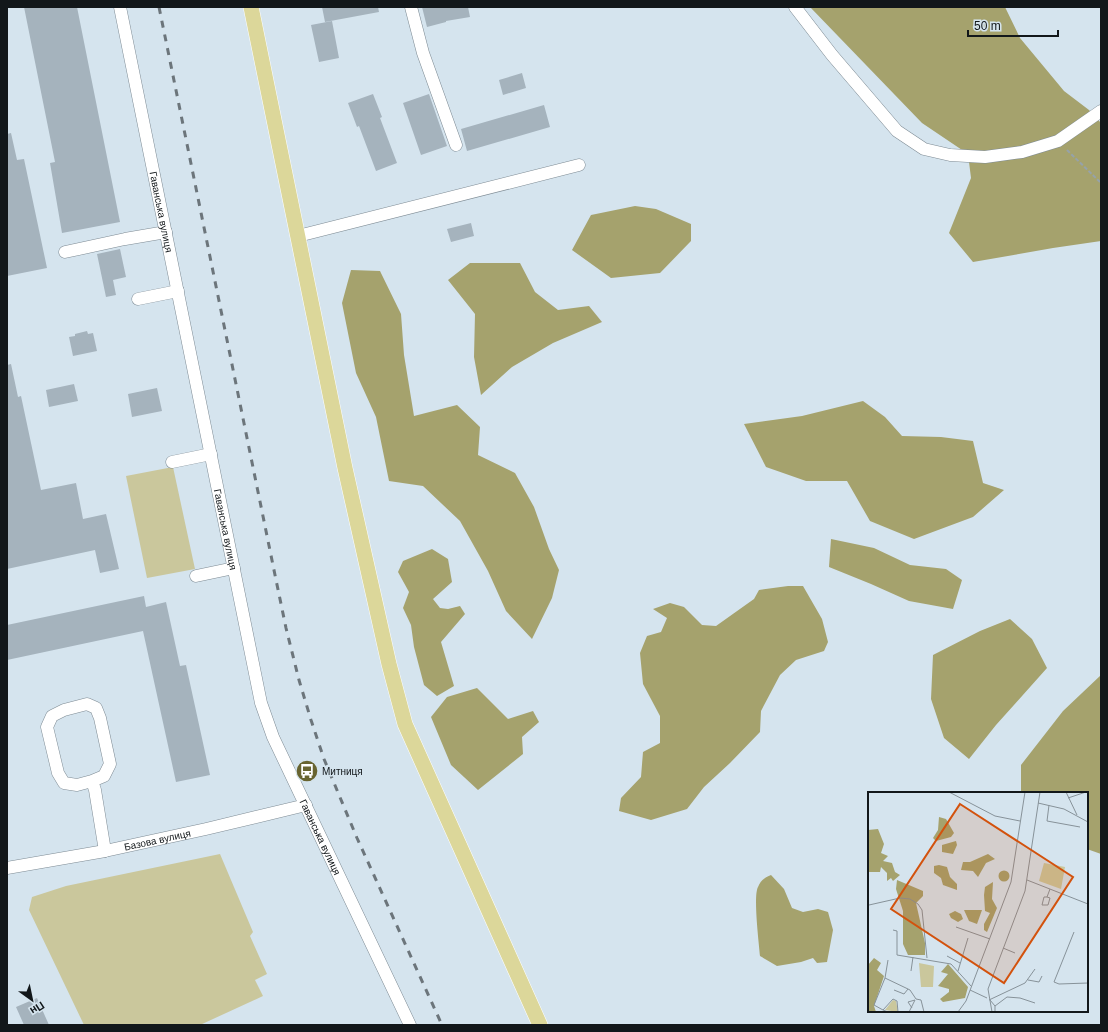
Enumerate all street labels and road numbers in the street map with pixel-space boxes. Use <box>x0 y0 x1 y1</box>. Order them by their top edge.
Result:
street label: Гаванська вулиця <box>147 170 175 253</box>
street label: Гаванська вулиця <box>212 488 239 571</box>
street label: Гаванська вулиця <box>297 798 343 877</box>
street label: Базова вулиця <box>123 827 192 853</box>

